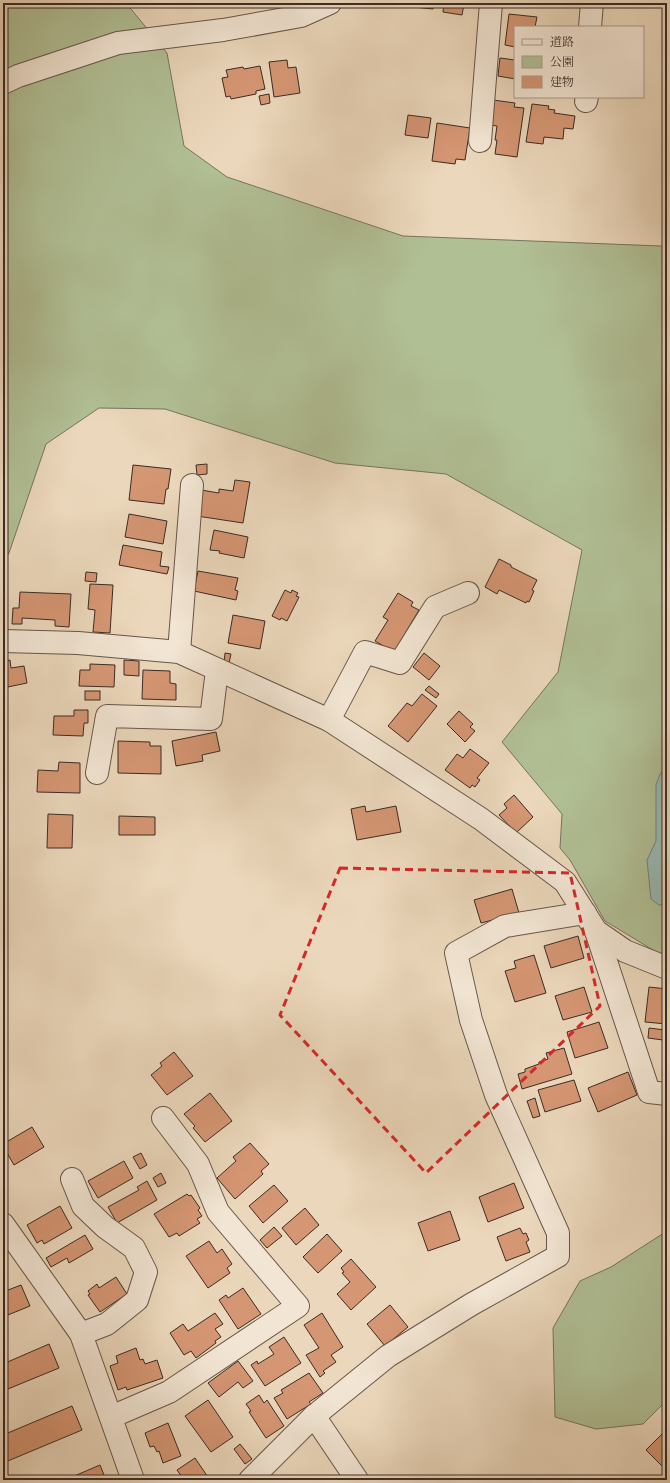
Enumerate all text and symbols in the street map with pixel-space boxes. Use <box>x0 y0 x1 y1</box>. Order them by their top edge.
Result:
legend <box>514 26 644 98</box>
text: 道路 <box>550 34 574 52</box>
text: 公園 <box>550 54 574 72</box>
text: 建物 <box>550 74 574 92</box>

